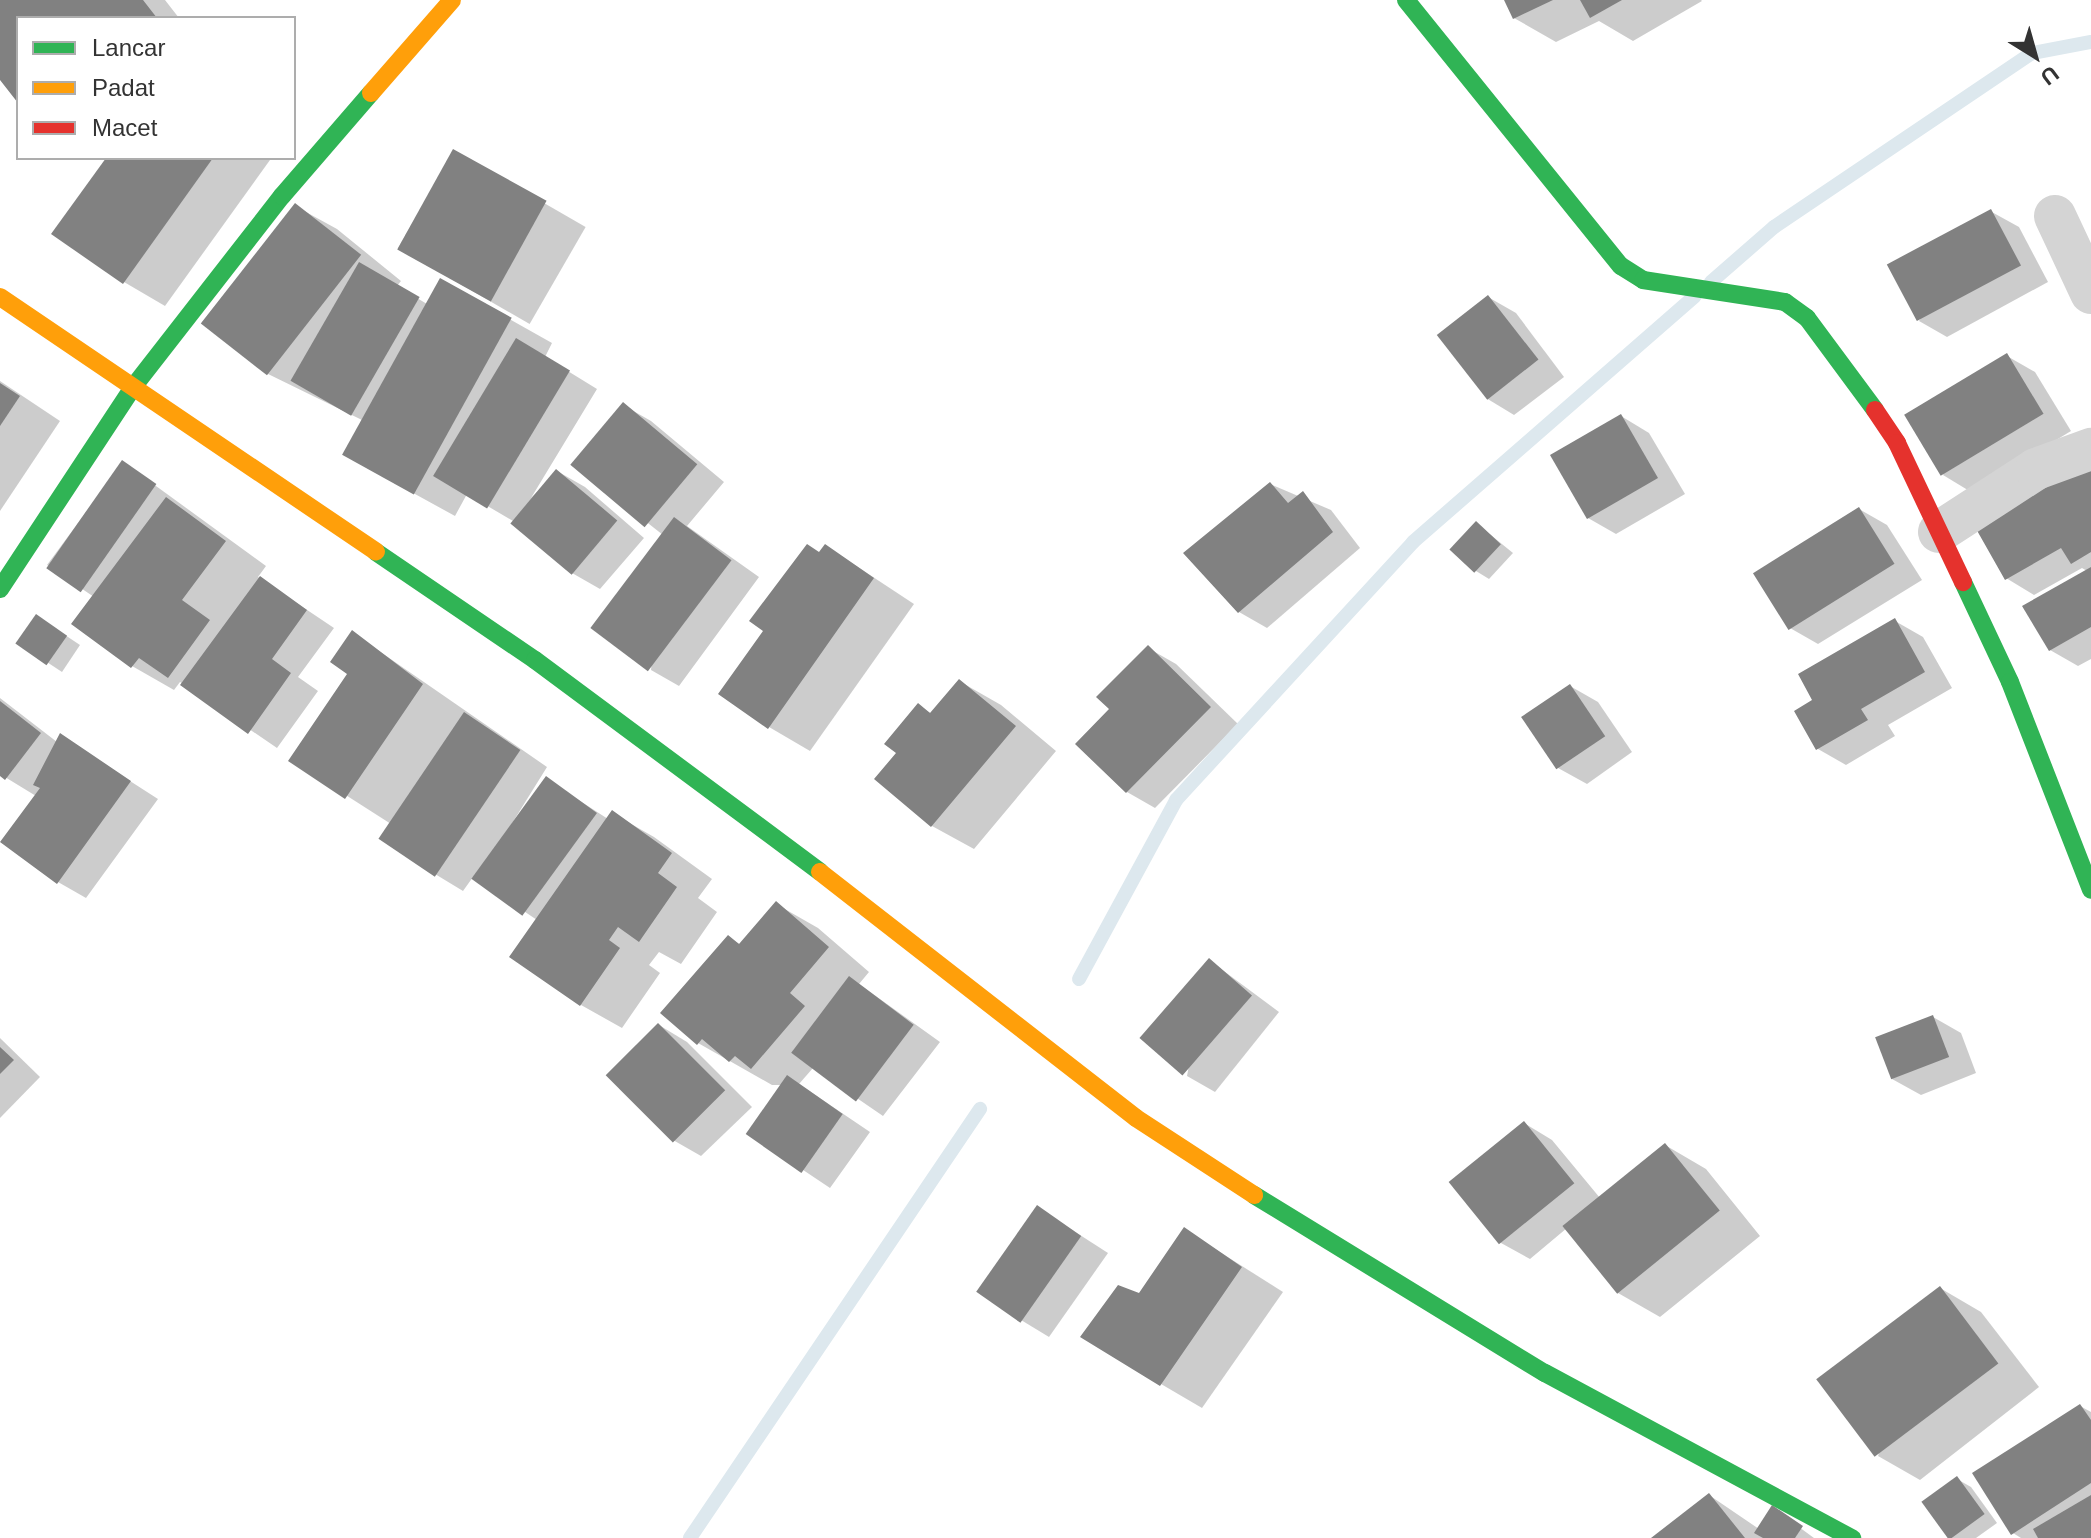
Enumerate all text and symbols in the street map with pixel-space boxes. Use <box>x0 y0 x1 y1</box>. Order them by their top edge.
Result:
legend <box>16 16 296 160</box>
north arrow <box>1995 16 2075 96</box>
text: Lancar <box>92 34 165 61</box>
text: U <box>2036 61 2064 90</box>
text: Padat <box>92 74 155 101</box>
text: Macet <box>92 114 157 141</box>

